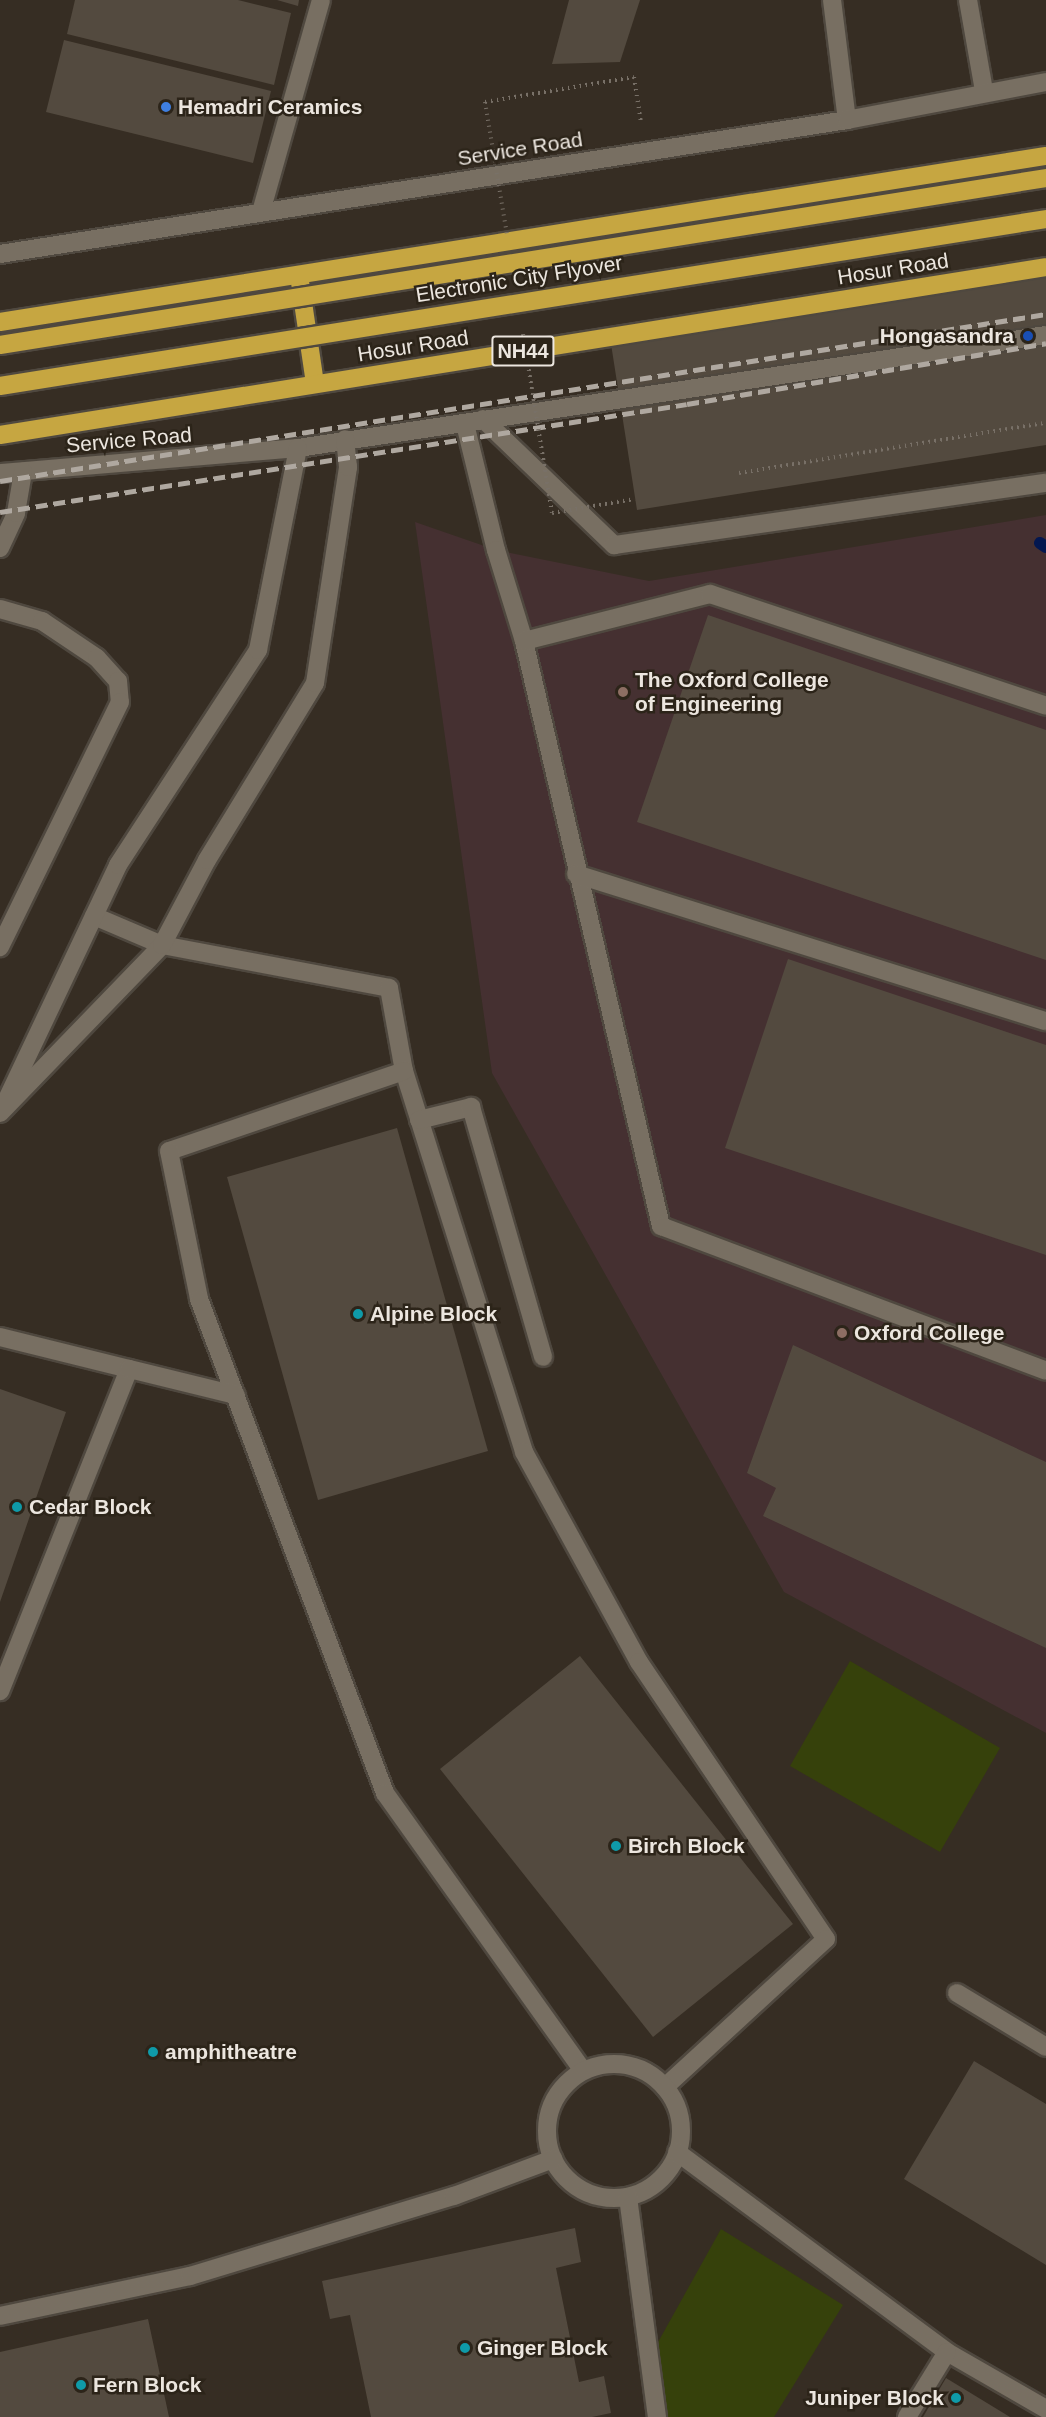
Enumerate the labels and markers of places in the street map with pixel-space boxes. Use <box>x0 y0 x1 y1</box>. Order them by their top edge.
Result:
place label: Hemadri Ceramics <box>178 94 362 120</box>
marker: Hemadri Ceramics <box>159 100 173 114</box>
place label: Hongasandra <box>880 323 1014 349</box>
marker: Hongasandra <box>1019 327 1037 345</box>
place label: The Oxford College of Engineering <box>635 667 829 717</box>
marker: The Oxford College of Engineering <box>616 685 630 699</box>
place label: Alpine Block <box>370 1301 497 1327</box>
marker: Alpine Block <box>351 1307 365 1321</box>
place label: Oxford College <box>854 1320 1005 1346</box>
marker: Oxford College <box>835 1326 849 1340</box>
place label: Cedar Block <box>29 1494 152 1520</box>
marker: Cedar Block <box>10 1500 24 1514</box>
place label: Birch Block <box>628 1833 745 1859</box>
marker: Birch Block <box>609 1839 623 1853</box>
place label: amphitheatre <box>165 2039 297 2065</box>
marker: amphitheatre <box>146 2045 160 2059</box>
place label: Ginger Block <box>477 2335 608 2361</box>
marker: Ginger Block <box>458 2341 472 2355</box>
place label: Fern Block <box>93 2372 202 2398</box>
marker: Fern Block <box>74 2378 88 2392</box>
place label: Juniper Block <box>805 2385 944 2411</box>
marker: Juniper Block <box>949 2391 963 2405</box>

